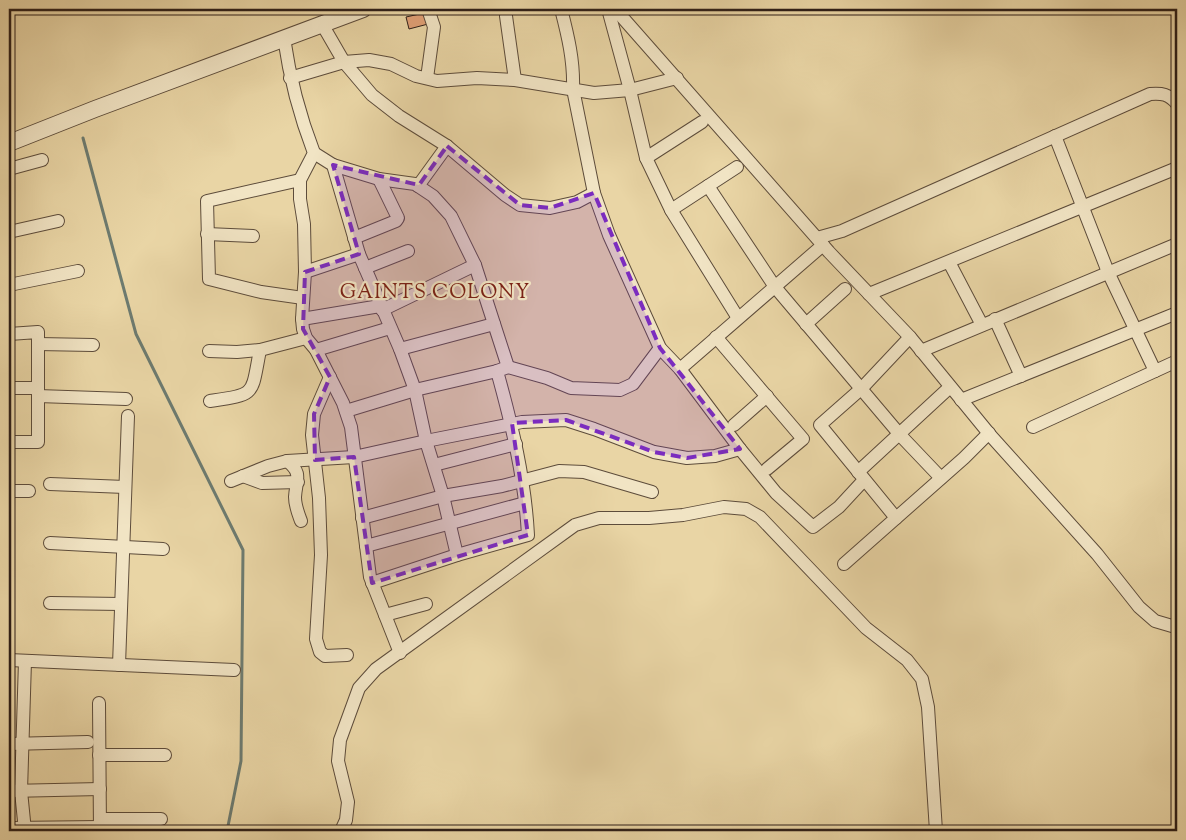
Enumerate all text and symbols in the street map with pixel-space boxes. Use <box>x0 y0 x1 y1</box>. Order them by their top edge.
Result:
district label: GAINTS COLONY <box>340 279 530 308</box>

